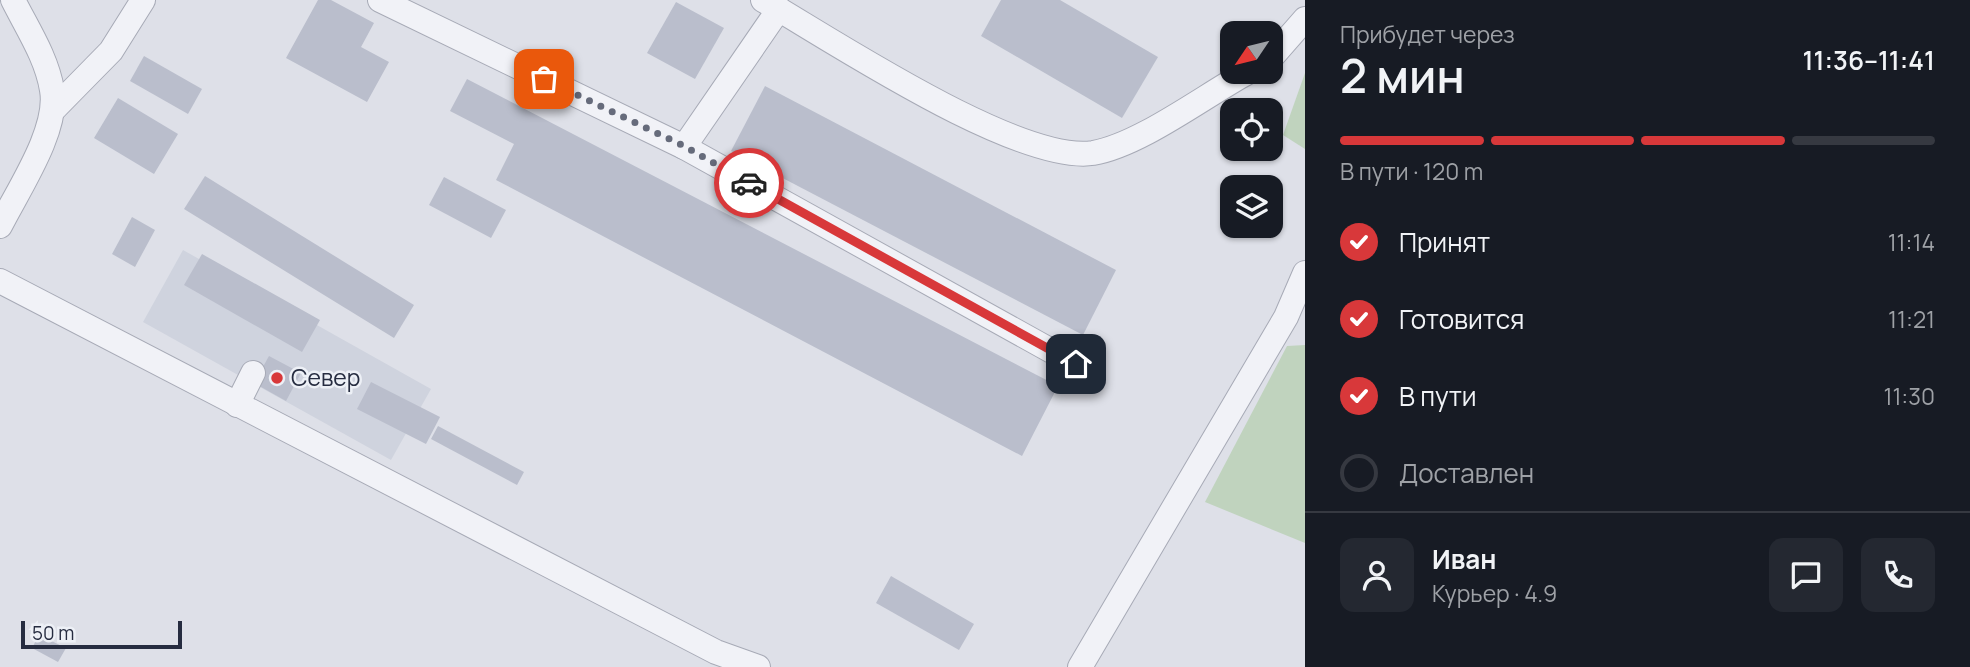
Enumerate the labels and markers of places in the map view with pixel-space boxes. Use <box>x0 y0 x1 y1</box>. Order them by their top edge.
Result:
pin <box>514 49 574 109</box>
pin <box>1046 334 1106 394</box>
place label: Север <box>291 361 360 393</box>
marker: Север <box>269 370 285 386</box>

